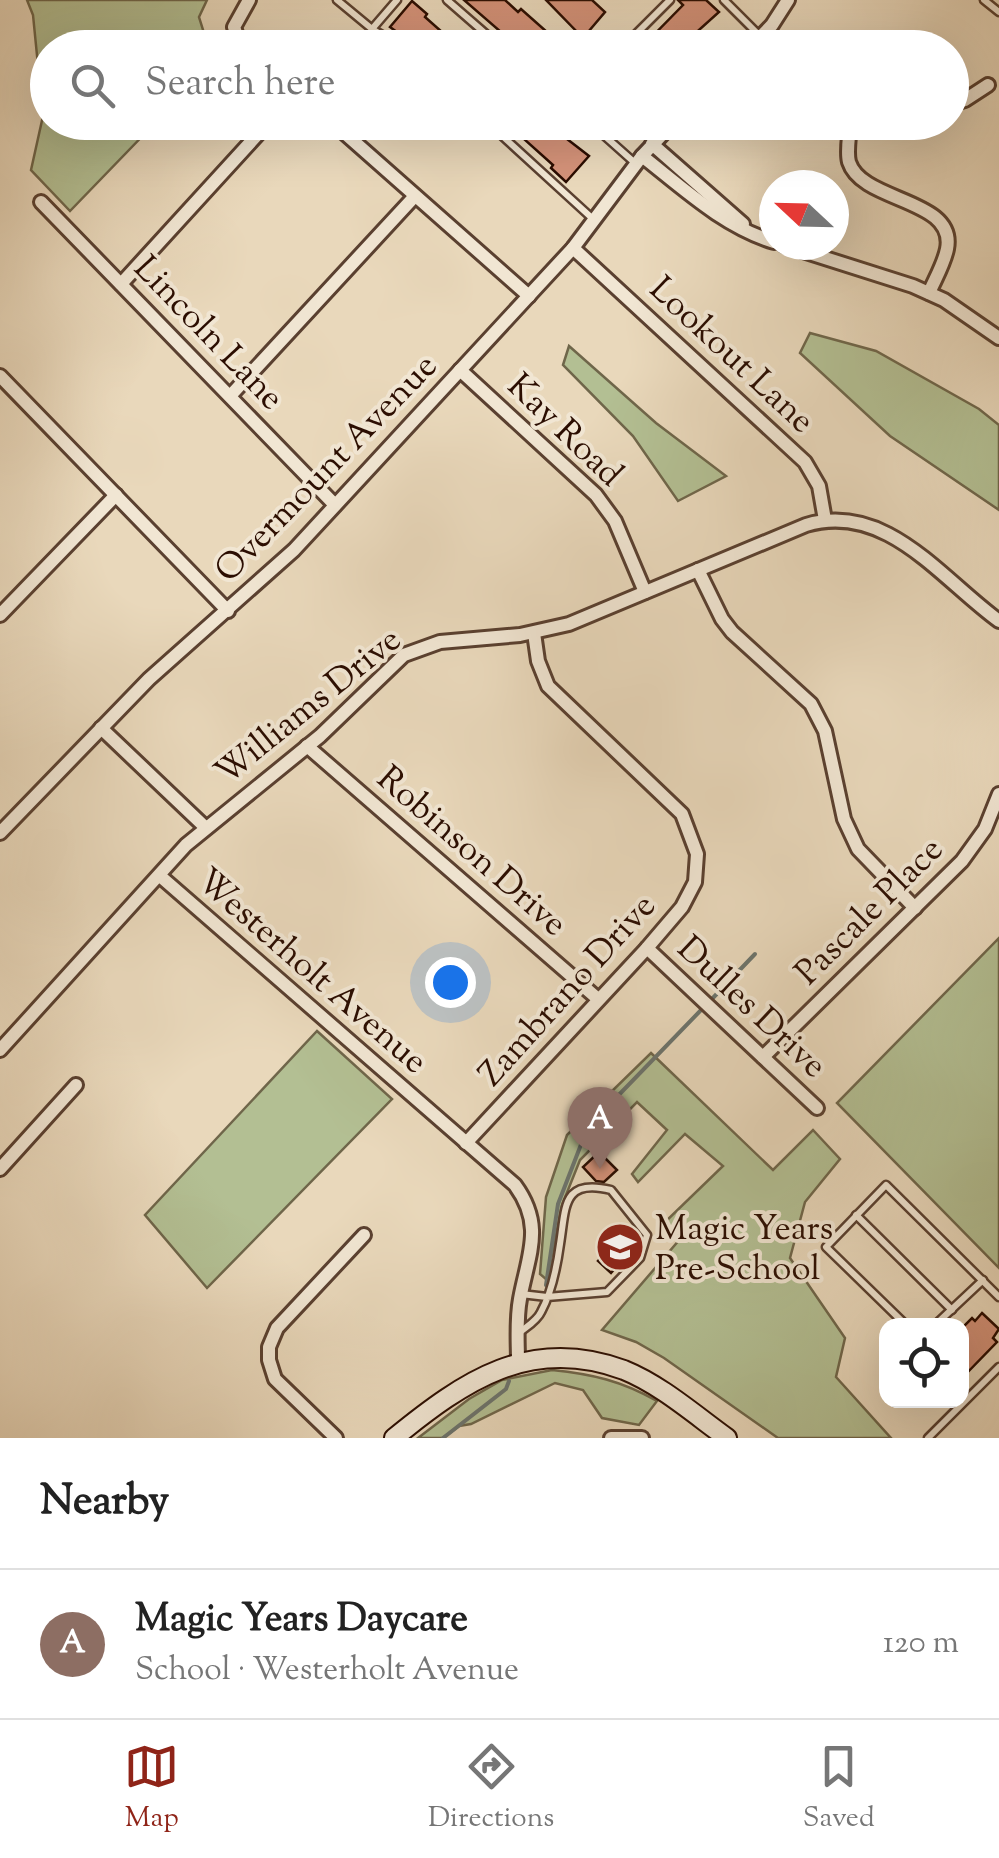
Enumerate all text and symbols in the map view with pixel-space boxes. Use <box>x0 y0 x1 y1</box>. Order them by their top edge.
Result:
search box <box>30 30 969 140</box>
icon: search <box>65 58 120 113</box>
text: Search here <box>145 58 336 112</box>
north arrow <box>759 170 849 260</box>
street label: Lincoln Lane <box>120 246 295 423</box>
street label: Lookout Lane <box>636 266 825 447</box>
street label: Overmount Avenue <box>205 343 450 595</box>
street label: Kay Road <box>494 363 633 500</box>
street label: Williams Drive <box>205 617 413 799</box>
street label: Robinson Drive <box>364 755 577 950</box>
street label: Pascale Place <box>785 827 956 998</box>
street label: Westerholt Avenue <box>184 858 438 1088</box>
street label: Zambrano Drive <box>468 884 669 1099</box>
street label: Dulles Drive <box>664 926 837 1092</box>
your location <box>425 957 476 1008</box>
pin: A <box>568 1086 632 1169</box>
place label: Magic Years Pre-School <box>655 1205 833 1296</box>
school or university icon: Magic Years Pre-School <box>594 1221 646 1273</box>
map controls <box>879 1318 969 1408</box>
button: locate <box>879 1318 969 1408</box>
text: Nearby <box>40 1473 169 1533</box>
text: Magic Years Daycare <box>135 1594 468 1648</box>
text: A <box>60 1621 85 1667</box>
text: 120 m <box>883 1621 959 1667</box>
text: School · Westerholt Avenue <box>135 1648 519 1694</box>
tab: Map <box>124 1739 179 1839</box>
tab: Directions <box>428 1739 554 1839</box>
tab: Saved <box>803 1739 875 1839</box>

